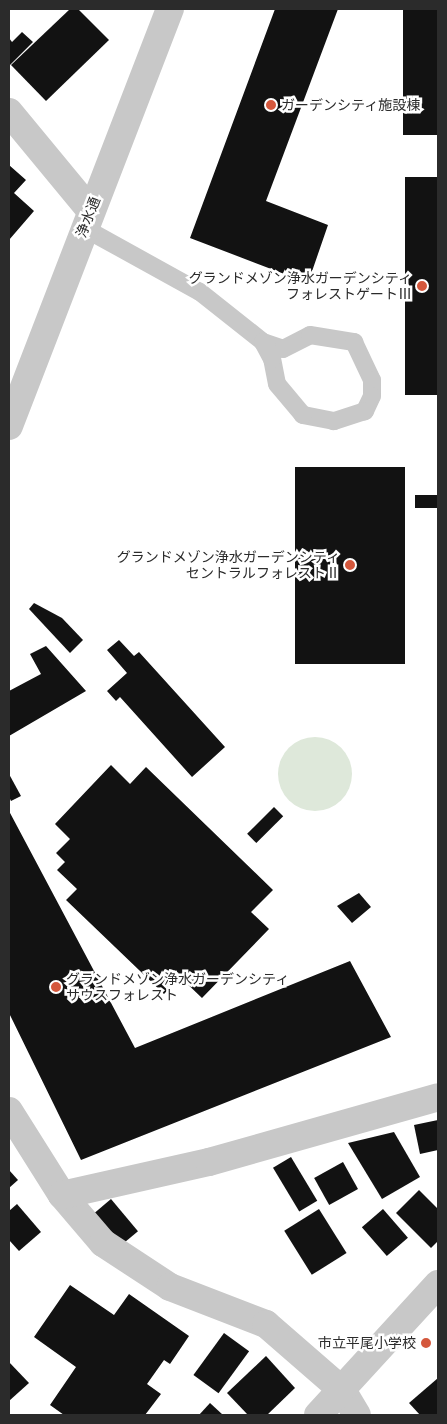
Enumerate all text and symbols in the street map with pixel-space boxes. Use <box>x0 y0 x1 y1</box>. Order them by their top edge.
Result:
place label: ガーデンシティ施設棟 <box>281 97 421 113</box>
marker: ガーデンシティ施設棟 <box>265 99 277 111</box>
street label: 浄水通 <box>73 194 103 240</box>
place label: グランドメゾン浄水ガーデンシティ フォレストゲートⅢ <box>188 270 412 302</box>
marker: グランドメゾン浄水ガーデンシティ フォレストゲートⅢ <box>416 280 428 292</box>
place label: グランドメゾン浄水ガーデンシティ セントラルフォレストⅡ <box>116 549 340 582</box>
marker: グランドメゾン浄水ガーデンシティ セントラルフォレストⅡ <box>344 559 356 571</box>
place label: グランドメゾン浄水ガーデンシティ サウスフォレスト <box>66 971 290 1004</box>
marker: グランドメゾン浄水ガーデンシティ サウスフォレスト <box>50 981 62 993</box>
place label: 市立平尾小学校 <box>318 1335 416 1351</box>
marker: 市立平尾小学校 <box>420 1337 432 1349</box>

